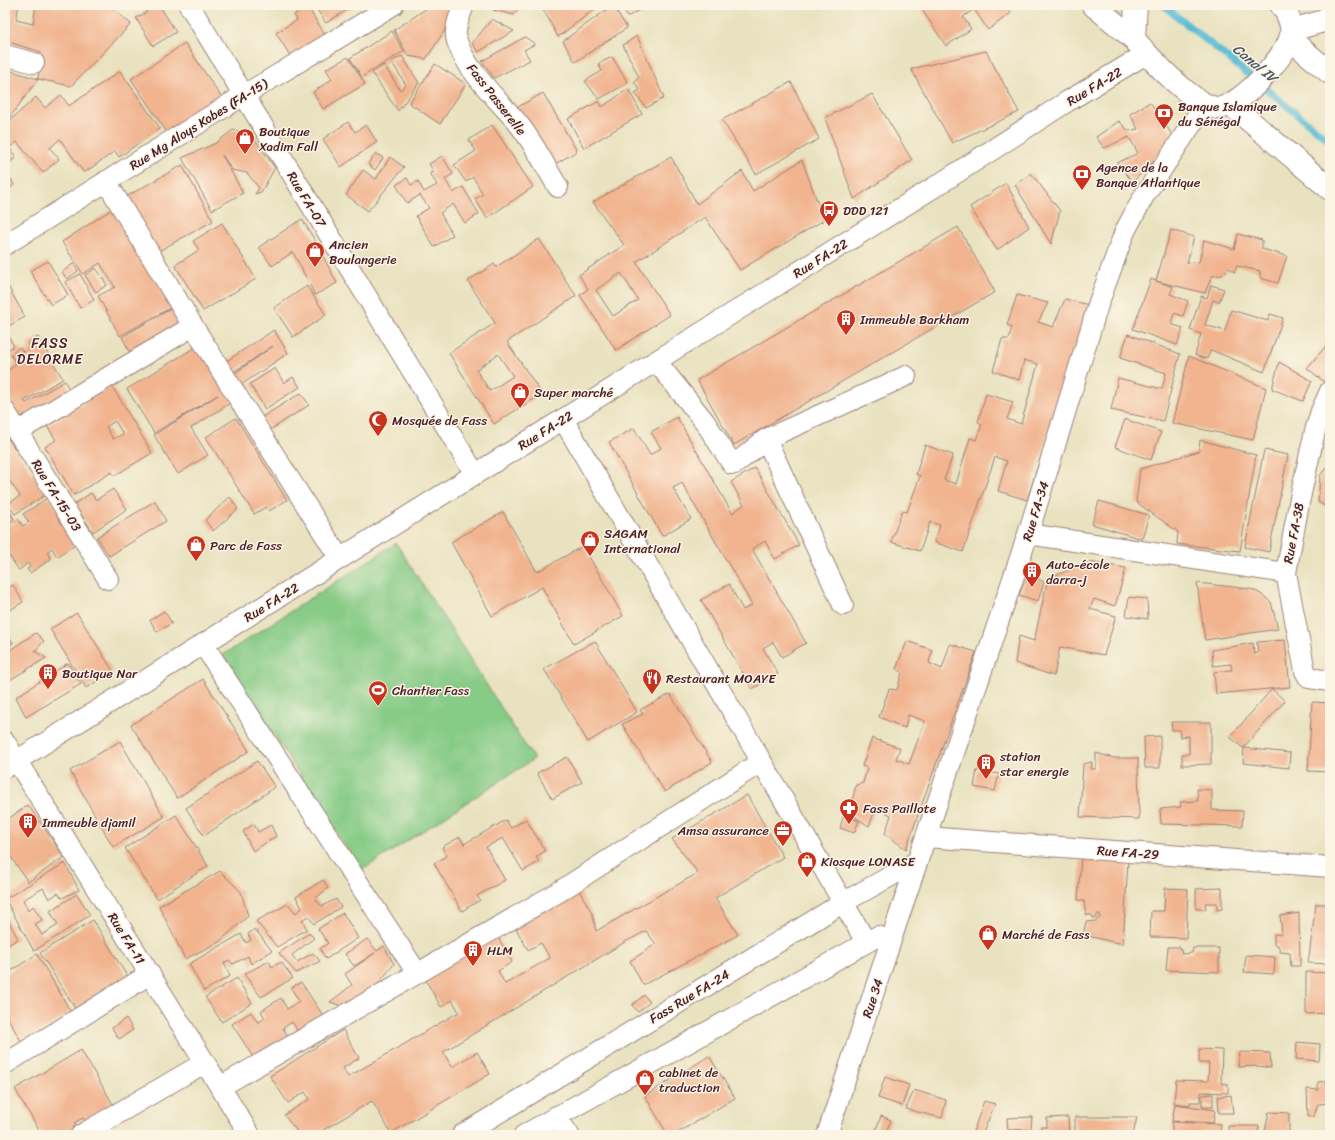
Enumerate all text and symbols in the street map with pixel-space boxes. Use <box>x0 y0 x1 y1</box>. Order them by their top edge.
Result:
water label: Canal IV <box>1227 37 1285 91</box>
street label: Fass Passerelle <box>461 58 533 141</box>
street label: Rue FA-22 <box>1062 60 1127 112</box>
street label: Rue Mg Aloys Kobes (FA-15) <box>124 72 273 177</box>
place label: Banque Islamique du Sénégal <box>1178 95 1277 133</box>
bank icon: Banque Islamique du Sénégal <box>1153 102 1175 130</box>
place label: Boutique Xadim Fall <box>258 120 318 158</box>
shop icon: Boutique Xadim Fall <box>234 127 256 155</box>
place label: Agence de la Banque Atlantique <box>1095 156 1201 194</box>
bank icon: Agence de la Banque Atlantique <box>1071 163 1093 191</box>
street label: Rue FA-07 <box>281 167 333 233</box>
bus stop icon: DDD 121 <box>818 199 840 227</box>
place label: DDD 121 <box>843 199 889 222</box>
street label: Rue FA-22 <box>788 232 853 284</box>
place label: Ancien Boulangerie <box>328 233 396 271</box>
shop icon: Ancien Boulangerie <box>304 240 326 268</box>
building icon: Immeuble Barkham <box>835 308 857 336</box>
place label: Immeuble Barkham <box>859 308 969 331</box>
district label: FASS DELORME <box>17 331 83 372</box>
shop icon: Super marché <box>509 381 531 409</box>
place label: Super marché <box>534 381 614 404</box>
street label: Rue FA-22 <box>513 404 578 456</box>
mosque icon: Mosquée de Fass <box>367 409 389 437</box>
place label: Mosquée de Fass <box>392 409 487 432</box>
street label: Rue FA-15-03 <box>25 455 88 536</box>
street label: Rue FA-34 <box>1015 478 1056 544</box>
street label: Rue FA-38 <box>1276 501 1311 565</box>
place label: SAGAM International <box>603 522 681 560</box>
shop icon: SAGAM International <box>579 529 601 557</box>
shop icon: Parc de Fass <box>185 534 207 562</box>
place label: Parc de Fass <box>210 534 282 557</box>
place label: Auto-école darra-j <box>1045 553 1110 591</box>
building icon: Auto-école darra-j <box>1021 560 1043 588</box>
street label: Rue FA-22 <box>239 576 304 628</box>
building icon: Boutique Nar <box>37 662 59 690</box>
place label: Boutique Nar <box>62 662 138 685</box>
restaurant icon: Restaurant MOAYE <box>641 667 663 695</box>
place label: Restaurant MOAYE <box>666 667 776 690</box>
sports icon: Chantier Fass <box>367 679 389 707</box>
place label: Chantier Fass <box>392 679 470 702</box>
place label: station star energie <box>999 745 1069 783</box>
building icon: station star energie <box>975 752 997 780</box>
pharmacy icon: Fass Paillote <box>838 797 860 825</box>
place label: Fass Paillote <box>863 797 936 820</box>
building icon: Immeuble djamil <box>17 811 39 839</box>
place label: Immeuble djamil <box>41 811 136 834</box>
place label: Amsa assurance <box>677 819 769 842</box>
office icon: Amsa assurance <box>772 819 794 847</box>
street label: Rue FA-29 <box>1096 839 1160 866</box>
shop icon: Kiosque LONASE <box>796 850 818 878</box>
place label: Kiosque LONASE <box>821 850 915 873</box>
street label: Rue FA-11 <box>102 908 152 969</box>
shop icon: Marché de Fass <box>977 923 999 951</box>
place label: Marché de Fass <box>1002 923 1090 946</box>
building icon: HLM <box>462 939 484 967</box>
place label: HLM <box>487 939 513 962</box>
street label: Fass Rue FA-24 <box>644 963 734 1030</box>
street label: Rue 34 <box>855 975 890 1021</box>
place label: cabinet de traduction <box>659 1061 720 1099</box>
shop icon: cabinet de traduction <box>634 1068 656 1096</box>

